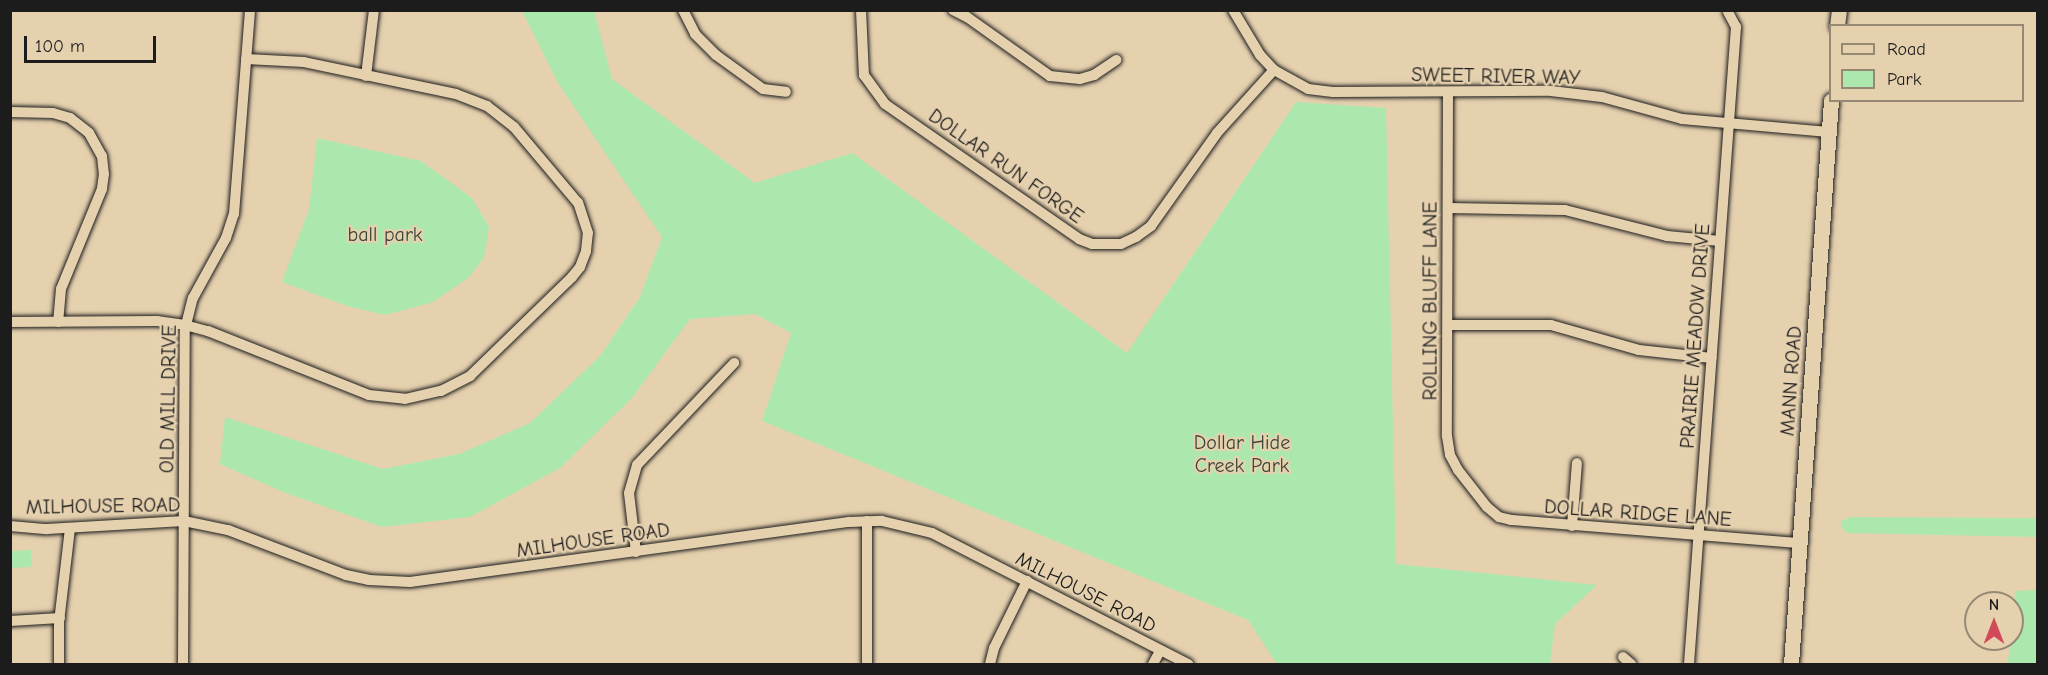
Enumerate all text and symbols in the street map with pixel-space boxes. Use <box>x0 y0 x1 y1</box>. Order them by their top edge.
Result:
scale bar <box>27 24 159 62</box>
legend <box>1829 24 2024 102</box>
text: 100 m <box>35 36 85 57</box>
text: Road <box>1887 39 1926 60</box>
street label: SWEET RIVER WAY <box>1411 63 1581 89</box>
text: Park <box>1887 69 1921 90</box>
street label: DOLLAR RUN FORGE <box>924 104 1088 228</box>
street label: ROLLING BLUFF LANE <box>1418 202 1442 400</box>
park label: ball park <box>347 222 423 246</box>
street label: PRAIRIE MEADOW DRIVE <box>1675 223 1715 449</box>
street label: OLD MILL DRIVE <box>155 325 181 473</box>
street label: MANN ROAD <box>1775 325 1807 437</box>
park label: Dollar Hide Creek Park <box>1194 431 1290 478</box>
street label: MILHOUSE ROAD <box>26 493 180 519</box>
street label: DOLLAR RIDGE LANE <box>1543 494 1733 532</box>
street label: MILHOUSE ROAD <box>515 517 671 563</box>
street label: MILHOUSE ROAD <box>1012 546 1160 638</box>
north arrow <box>1964 591 2024 651</box>
text: N <box>1989 596 1999 614</box>

